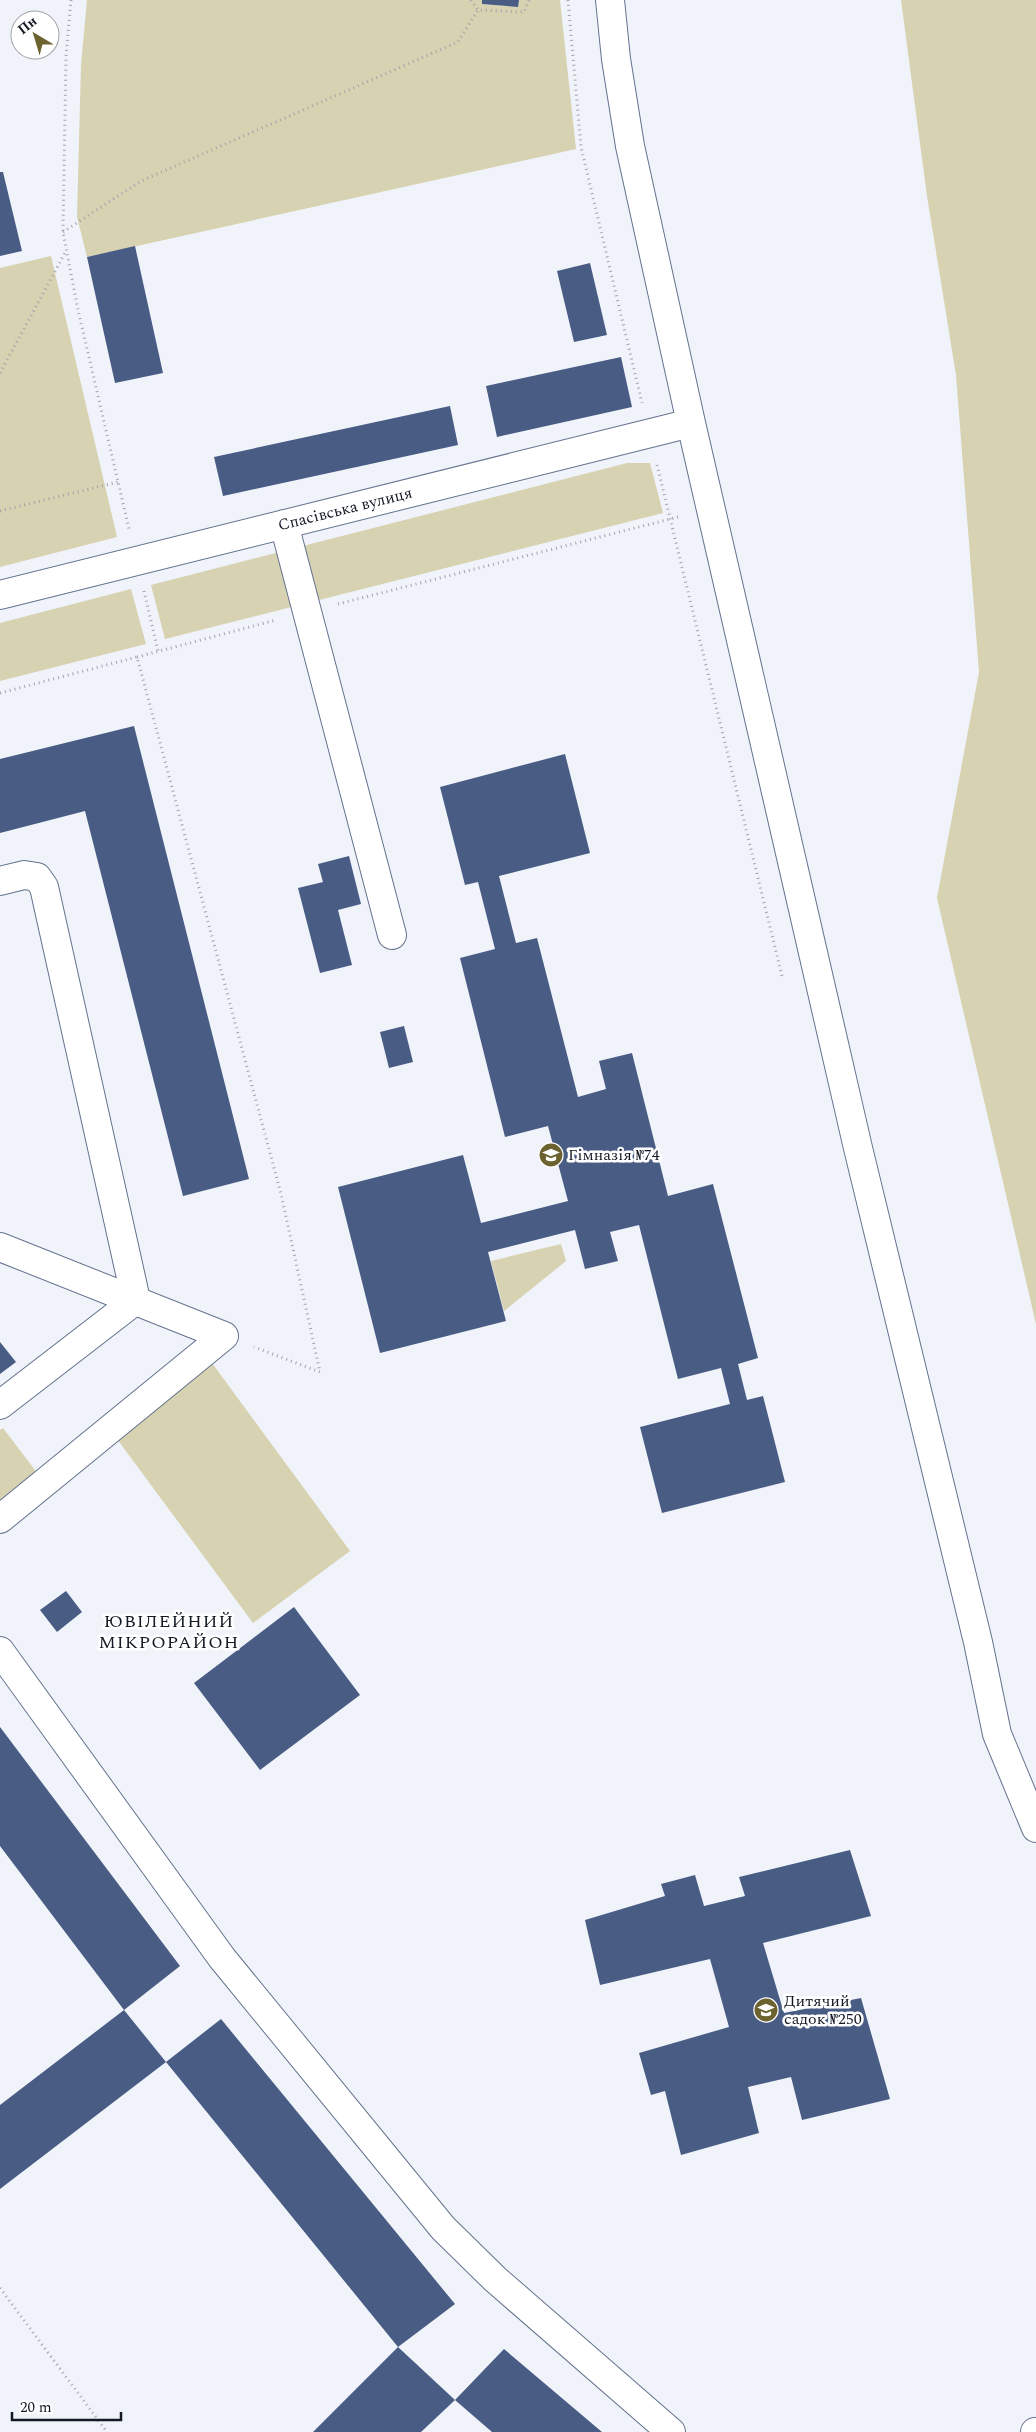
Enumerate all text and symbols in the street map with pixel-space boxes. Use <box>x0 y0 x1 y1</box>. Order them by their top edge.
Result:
north arrow <box>10 10 60 60</box>
text: Пн <box>13 11 42 40</box>
street label: Спасівська вулиця <box>275 481 415 537</box>
school or university icon: Гімназія №74 <box>538 1142 564 1168</box>
place label: Гімназія №74 <box>568 1143 660 1167</box>
district label: ЮВІЛЕЙНИЙ МІКРОРАЙОН <box>99 1608 239 1656</box>
place label: Дитячий садок №250 <box>784 1989 862 2031</box>
school or university icon: Дитячий садок №250 <box>753 1997 779 2023</box>
scale bar <box>12 2390 121 2422</box>
text: 20 m <box>20 2396 52 2419</box>

